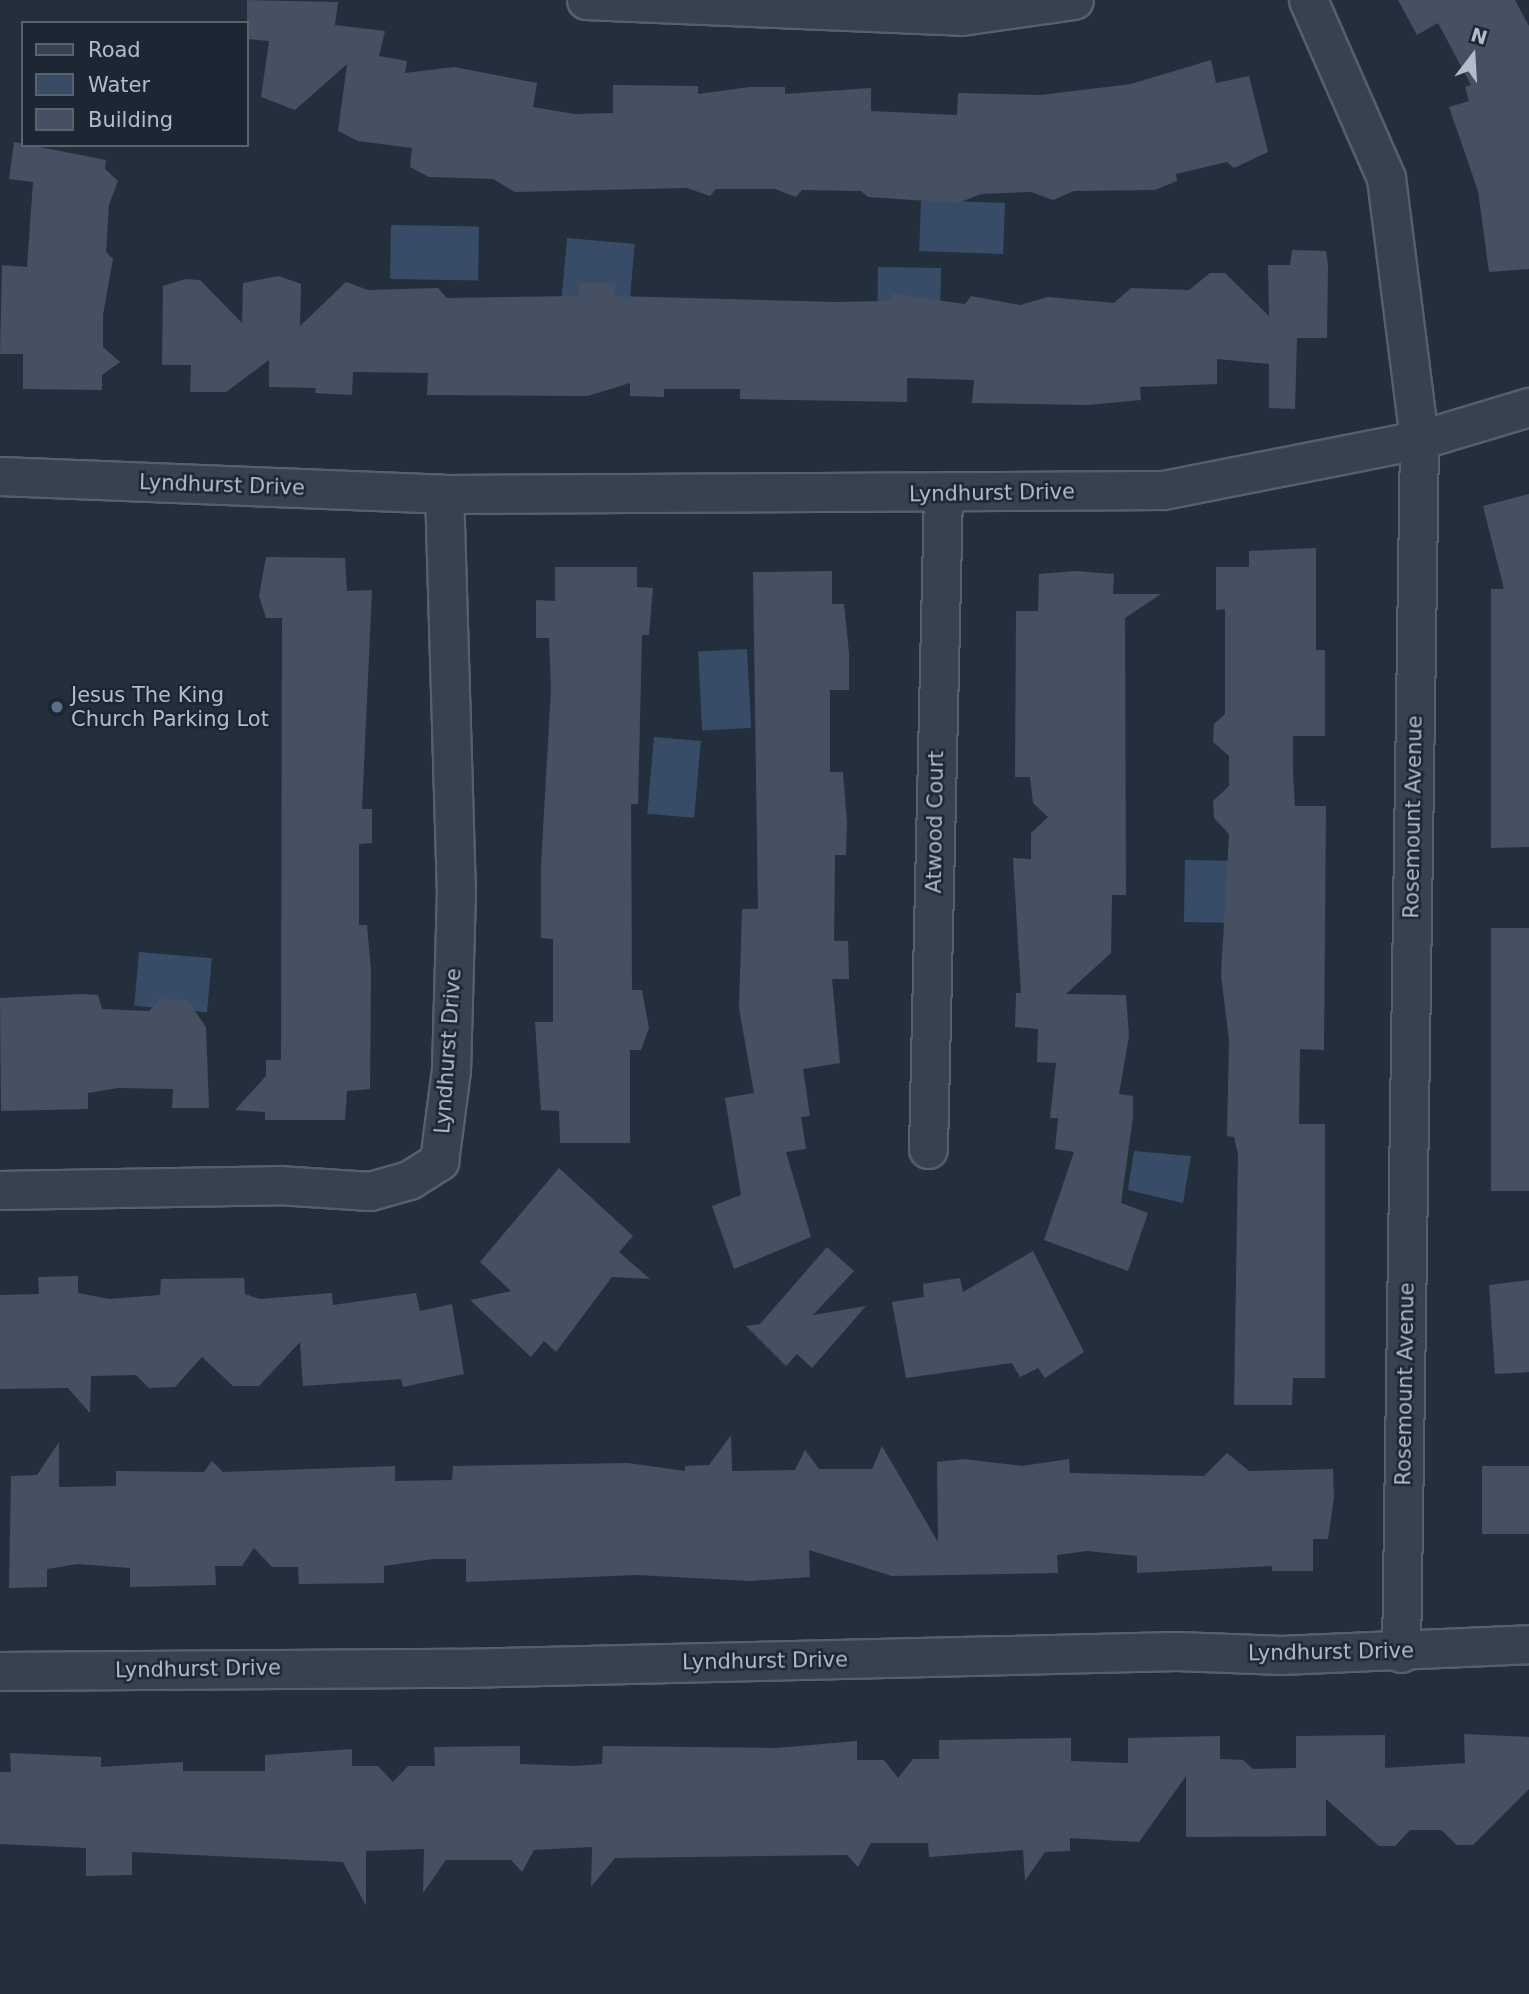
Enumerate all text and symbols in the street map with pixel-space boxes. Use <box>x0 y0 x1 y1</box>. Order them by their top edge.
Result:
legend <box>21 21 248 147</box>
north arrow <box>1438 21 1508 91</box>
text: N <box>1468 23 1490 49</box>
text: Road <box>88 38 141 62</box>
text: Water <box>88 73 150 97</box>
text: Building <box>88 108 173 132</box>
street label: Lyndhurst Drive <box>139 470 305 500</box>
street label: Lyndhurst Drive <box>909 479 1075 507</box>
place label: Jesus The King Church Parking Lot <box>71 682 269 732</box>
marker: Jesus The King Church Parking Lot <box>49 699 65 715</box>
street label: Rosemount Avenue <box>1399 715 1427 919</box>
street label: Atwood Court <box>921 750 949 894</box>
street label: Lyndhurst Drive <box>430 967 466 1135</box>
street label: Rosemount Avenue <box>1391 1282 1419 1486</box>
street label: Lyndhurst Drive <box>1248 1638 1414 1666</box>
street label: Lyndhurst Drive <box>682 1647 848 1675</box>
street label: Lyndhurst Drive <box>115 1655 281 1683</box>

